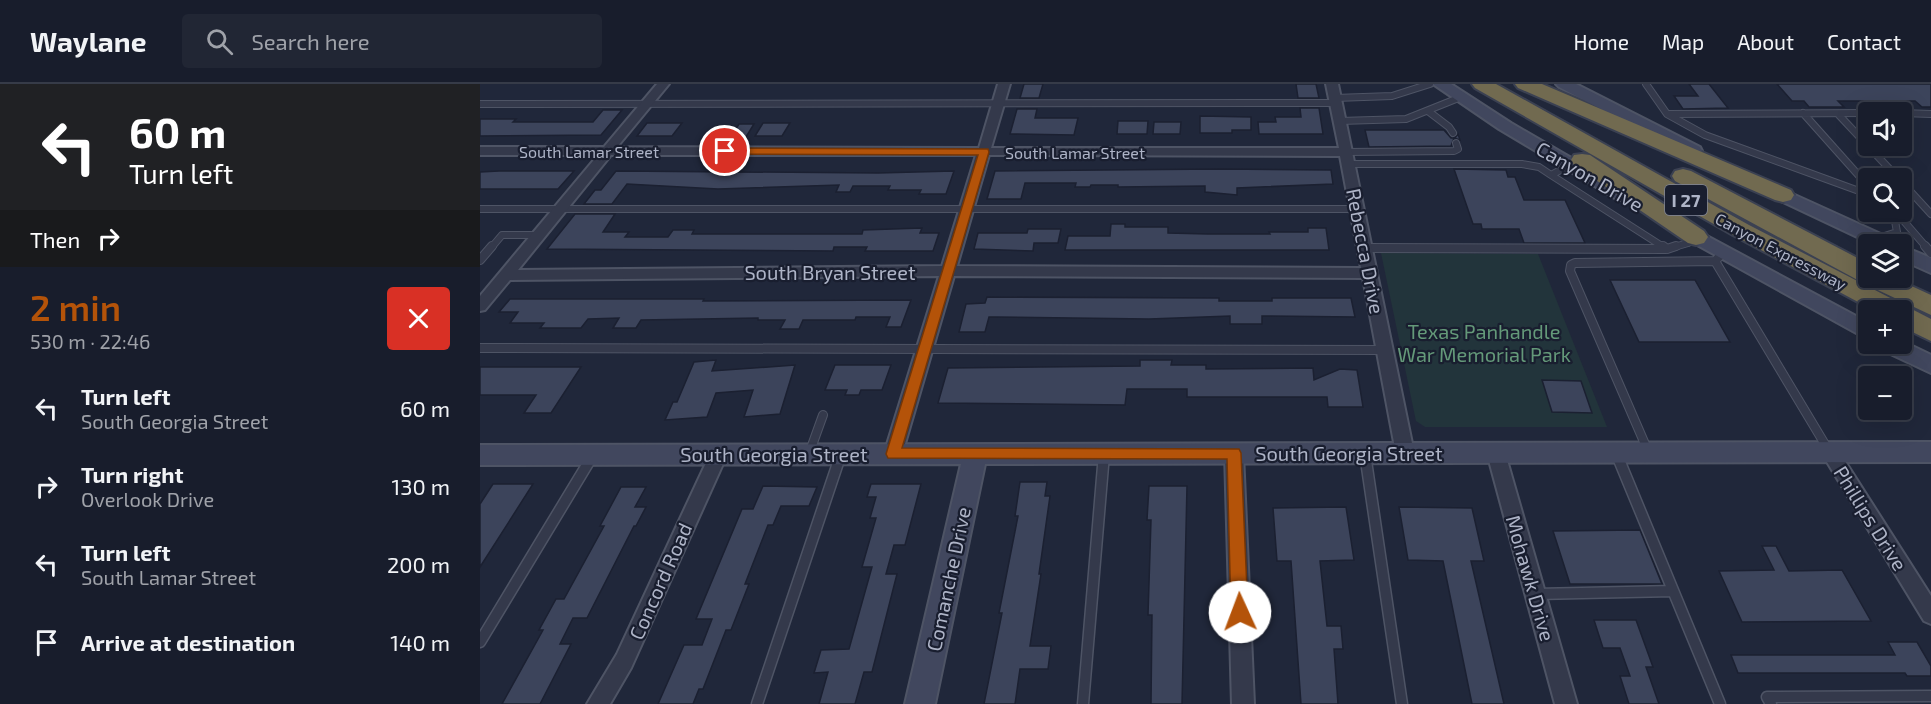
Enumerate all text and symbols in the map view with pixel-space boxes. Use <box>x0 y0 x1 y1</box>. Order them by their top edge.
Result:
search box <box>182 14 602 68</box>
text: Waylane <box>30 24 146 58</box>
icon: search <box>203 25 236 58</box>
text: Search here <box>251 28 370 54</box>
text: Home <box>1573 29 1629 54</box>
text: Map <box>1662 29 1704 54</box>
text: About <box>1737 29 1794 54</box>
text: Contact <box>1827 29 1901 54</box>
map controls <box>1858 102 1912 420</box>
button: sound <box>1858 102 1912 156</box>
text: 60 m <box>129 106 226 156</box>
icon: left <box>30 108 108 186</box>
pin <box>699 125 750 176</box>
icon: arrive <box>708 134 741 167</box>
street label: Canyon Drive <box>1532 136 1648 216</box>
street label: South Lamar Street <box>519 142 659 161</box>
street label: South Lamar Street <box>1005 143 1145 162</box>
text: Turn left <box>129 157 233 189</box>
button: search <box>1858 168 1912 222</box>
road number: I 27 <box>1665 185 1707 215</box>
street label: Rebecca Drive <box>1342 186 1390 316</box>
street label: Canyon Expressway <box>1712 208 1850 294</box>
icon: right <box>92 222 125 255</box>
text: Then <box>30 226 80 252</box>
button: layers <box>1858 234 1912 288</box>
street label: South Bryan Street <box>744 260 916 284</box>
text: 2 min <box>30 285 121 328</box>
button: close <box>387 287 450 350</box>
button: + <box>1858 300 1912 354</box>
park label: Texas Panhandle War Memorial Park <box>1397 319 1571 366</box>
text: 530 m · 22:46 <box>30 329 150 353</box>
button: − <box>1858 366 1912 420</box>
text: Turn left <box>81 383 170 409</box>
icon: left <box>30 392 63 425</box>
text: 60 m <box>400 395 450 421</box>
text: South Georgia Street <box>81 409 268 433</box>
street label: South Georgia Street <box>1255 441 1443 465</box>
street label: South Georgia Street <box>680 442 868 466</box>
text: Turn right <box>81 461 183 487</box>
street label: Phillips Drive <box>1829 461 1913 575</box>
icon: right <box>30 470 63 503</box>
text: 130 m <box>392 473 450 499</box>
text: Overlook Drive <box>81 487 214 511</box>
street label: Comanche Drive <box>921 505 975 653</box>
street label: Mohawk Drive <box>1502 512 1560 644</box>
street label: Concord Road <box>624 519 696 643</box>
text: Turn left <box>81 539 170 565</box>
icon: left <box>30 548 63 581</box>
text: 200 m <box>387 551 450 577</box>
text: South Lamar Street <box>81 565 256 589</box>
position arrow <box>1208 580 1272 644</box>
icon: arrive <box>30 626 63 659</box>
text: Arrive at destination <box>81 629 295 655</box>
text: 140 m <box>390 629 450 655</box>

